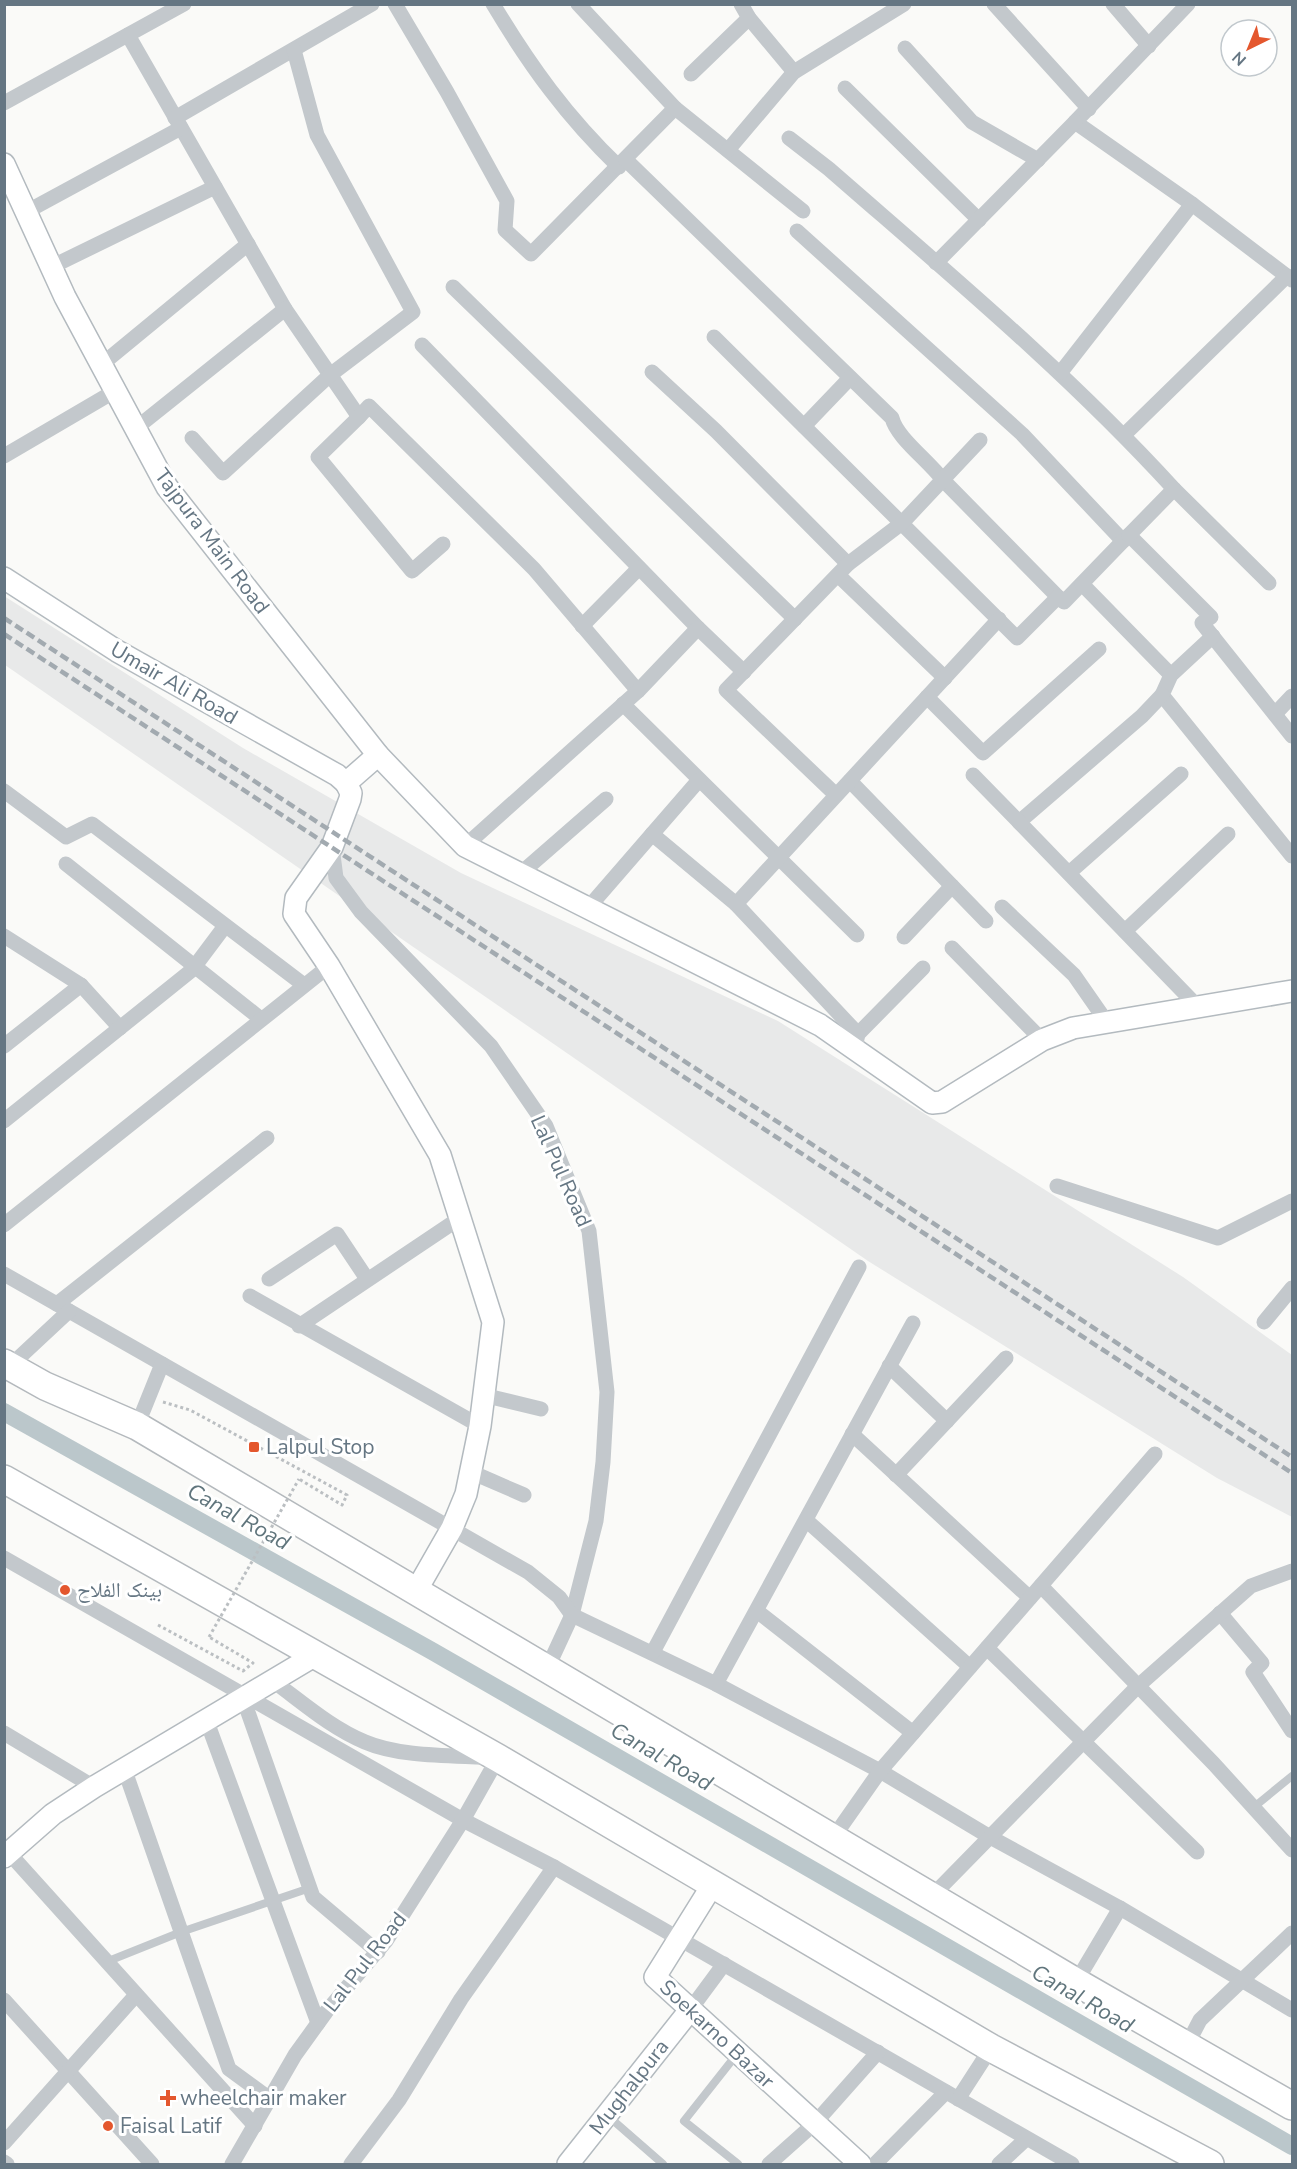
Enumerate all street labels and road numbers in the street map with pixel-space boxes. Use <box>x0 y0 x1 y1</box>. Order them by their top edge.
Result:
street label: Tajpura Main Road <box>148 463 276 619</box>
street label: Umair Ali Road <box>105 635 243 731</box>
street label: Lal Pul Road <box>524 1111 598 1231</box>
street label: Lal Pul Road <box>317 1906 413 2018</box>
street label: Soekarno Bazar <box>654 1973 781 2095</box>
street label: Mughalpura <box>583 2034 675 2140</box>

